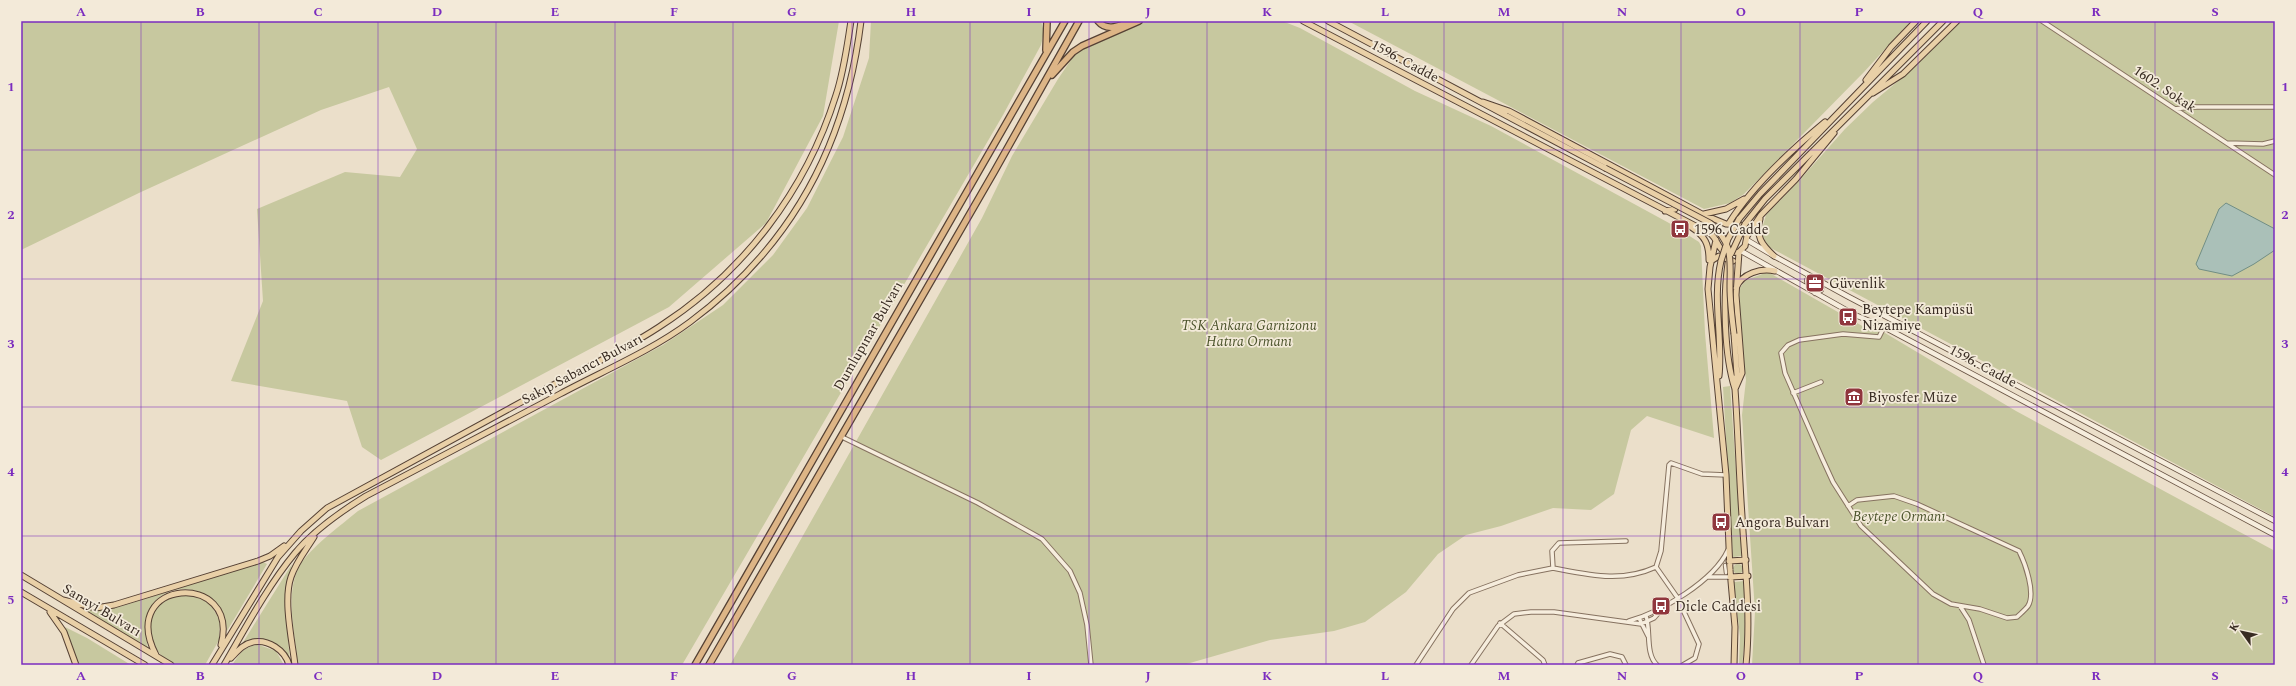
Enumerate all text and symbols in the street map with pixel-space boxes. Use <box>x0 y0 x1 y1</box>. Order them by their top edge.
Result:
text: A <box>76 2 86 22</box>
text: B <box>195 2 205 22</box>
text: C <box>313 2 323 22</box>
text: D <box>432 2 442 22</box>
text: E <box>551 2 560 22</box>
text: F <box>670 2 678 22</box>
text: G <box>787 2 797 22</box>
text: H <box>906 2 917 22</box>
text: I <box>1026 2 1032 22</box>
text: J <box>1145 2 1151 22</box>
text: K <box>1262 2 1272 22</box>
text: L <box>1381 2 1389 22</box>
text: M <box>1498 2 1511 22</box>
text: N <box>1617 2 1628 22</box>
text: O <box>1736 2 1746 22</box>
text: P <box>1855 2 1864 22</box>
text: Q <box>1973 2 1984 22</box>
text: R <box>2091 2 2101 22</box>
text: S <box>2211 2 2219 22</box>
street label: 1596. Cadde <box>1367 34 1443 88</box>
street label: 1602. Sokak <box>2129 60 2201 118</box>
text: 1 <box>7 77 15 97</box>
text: 1 <box>2281 77 2289 97</box>
text: 2 <box>7 205 15 225</box>
text: 2 <box>2281 205 2289 225</box>
bus stop icon: 1596. Cadde <box>1669 218 1691 240</box>
place label: 1596. Cadde <box>1694 219 1769 240</box>
office icon: Güvenlik <box>1804 272 1826 294</box>
place label: Güvenlik <box>1829 273 1886 294</box>
street label: Dumlupınar Bulvarı <box>828 277 908 395</box>
place label: Beytepe Kampüsü Nizamiye <box>1862 299 1973 336</box>
bus stop icon: Beytepe Kampüsü Nizamiye <box>1837 306 1859 328</box>
park label: TSK Ankara Garnizonu Hatıra Ormanı <box>1181 315 1317 352</box>
street label: Sakıp Sabancı Bulvarı <box>518 328 646 410</box>
text: 3 <box>7 334 15 354</box>
text: 3 <box>2281 334 2289 354</box>
street label: 1596. Cadde <box>1945 339 2021 393</box>
museum icon: Biyosfer Müze <box>1843 386 1865 408</box>
place label: Biyosfer Müze <box>1868 387 1957 408</box>
text: 4 <box>7 462 15 482</box>
text: 4 <box>2281 462 2289 482</box>
park label: Beytepe Ormanı <box>1852 506 1946 527</box>
bus stop icon: Angora Bulvarı <box>1710 511 1732 533</box>
place label: Angora Bulvarı <box>1735 512 1829 533</box>
street label: Sanayi Bulvarı <box>59 578 145 642</box>
text: 5 <box>7 590 15 610</box>
text: 5 <box>2281 590 2289 610</box>
bus stop icon: Dicle Caddesi <box>1650 595 1672 617</box>
place label: Dicle Caddesi <box>1675 596 1761 617</box>
north arrow <box>2222 612 2262 652</box>
text: K <box>2225 618 2244 635</box>
text: A <box>76 666 86 686</box>
text: B <box>195 666 205 686</box>
text: C <box>313 666 323 686</box>
text: D <box>432 666 442 686</box>
text: E <box>551 666 560 686</box>
text: F <box>670 666 678 686</box>
text: G <box>787 666 797 686</box>
text: H <box>906 666 917 686</box>
text: I <box>1026 666 1032 686</box>
text: J <box>1145 666 1151 686</box>
text: K <box>1262 666 1272 686</box>
text: L <box>1381 666 1389 686</box>
text: M <box>1498 666 1511 686</box>
text: N <box>1617 666 1628 686</box>
text: O <box>1736 666 1746 686</box>
text: P <box>1855 666 1864 686</box>
text: Q <box>1973 666 1984 686</box>
text: R <box>2091 666 2101 686</box>
text: S <box>2211 666 2219 686</box>

